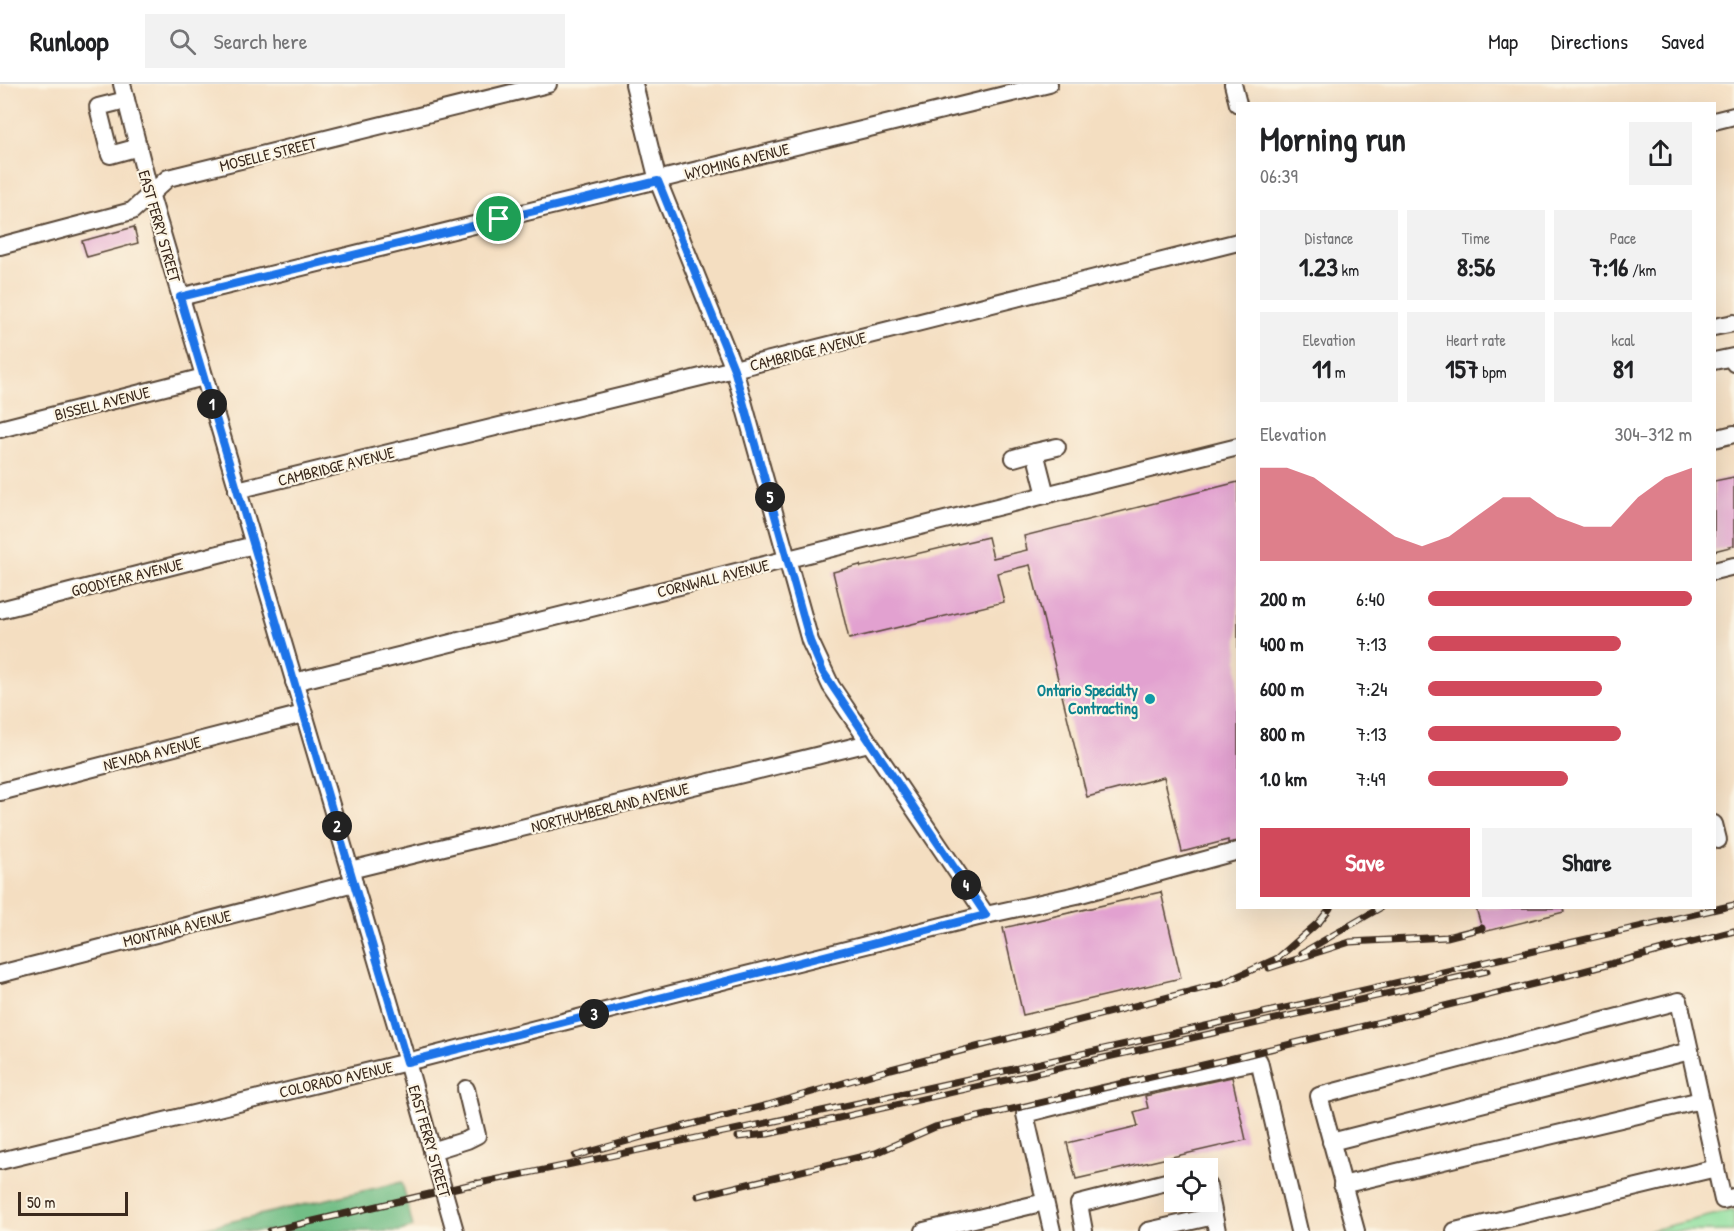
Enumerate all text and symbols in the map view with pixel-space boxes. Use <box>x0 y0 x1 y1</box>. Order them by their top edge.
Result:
search box <box>145 14 565 68</box>
text: Runloop <box>30 22 109 60</box>
icon: search <box>166 25 199 58</box>
text: Search here <box>214 26 308 56</box>
text: Map <box>1488 27 1518 56</box>
text: Directions <box>1551 27 1628 56</box>
text: Saved <box>1661 27 1704 56</box>
text: Morning run <box>1260 117 1406 161</box>
button: share <box>1629 122 1692 185</box>
street label: MOSELLE STREET <box>217 131 319 177</box>
street label: WYOMING AVENUE <box>682 137 792 185</box>
text: 06:39 <box>1260 162 1298 189</box>
street label: EAST FERRY STREET <box>134 167 187 285</box>
pin <box>473 193 524 244</box>
icon: arrive <box>482 202 515 235</box>
text: Distance <box>1305 227 1353 249</box>
text: Time <box>1462 227 1490 249</box>
text: Pace <box>1610 227 1636 249</box>
text: 1.23 <box>1299 249 1338 284</box>
text: 8:56 <box>1457 249 1495 284</box>
text: 7:16 <box>1590 249 1628 284</box>
text: km <box>1338 259 1359 281</box>
text: /km <box>1628 259 1656 281</box>
street label: CAMBRIDGE AVENUE <box>747 326 869 376</box>
text: Elevation <box>1302 329 1356 351</box>
text: Heart rate <box>1446 329 1506 351</box>
text: kcal <box>1611 329 1635 351</box>
text: 11 <box>1312 351 1331 386</box>
text: 157 <box>1445 351 1479 386</box>
text: 81 <box>1613 351 1633 386</box>
text: m <box>1331 361 1346 383</box>
text: bpm <box>1479 361 1507 383</box>
street label: BISSELL AVENUE <box>52 381 152 425</box>
pin: 1 <box>197 389 227 419</box>
text: 1 <box>209 393 215 415</box>
text: Elevation <box>1260 420 1326 447</box>
text: 304–312 m <box>1614 420 1692 447</box>
street label: CAMBRIDGE AVENUE <box>275 441 397 491</box>
pin: 5 <box>755 482 785 512</box>
text: 5 <box>767 486 773 508</box>
street label: GOODYEAR AVENUE <box>69 553 185 601</box>
street label: CORNWALL AVENUE <box>655 553 771 603</box>
text: 200 m <box>1260 585 1305 612</box>
text: 6:40 <box>1356 585 1385 612</box>
text: 400 m <box>1260 630 1304 657</box>
text: 7:13 <box>1356 630 1387 657</box>
text: 600 m <box>1260 675 1304 702</box>
text: 7:24 <box>1356 675 1387 702</box>
place label: Ontario Specialty Contracting <box>1037 679 1138 720</box>
marker: Ontario Specialty Contracting <box>1143 692 1157 706</box>
text: 800 m <box>1260 720 1305 747</box>
text: 7:13 <box>1356 720 1387 747</box>
street label: NEVADA AVENUE <box>101 730 203 776</box>
text: 1.0 km <box>1260 765 1307 792</box>
text: 7:49 <box>1356 765 1385 792</box>
street label: NORTHUMBERLAND AVENUE <box>529 777 691 837</box>
pin: 2 <box>322 811 352 841</box>
text: 2 <box>333 815 341 837</box>
button: Save <box>1260 828 1470 897</box>
button: Share <box>1482 828 1692 897</box>
pin: 4 <box>951 870 981 900</box>
text: 4 <box>963 874 969 896</box>
street label: MONTANA AVENUE <box>121 904 233 952</box>
pin: 3 <box>579 999 609 1029</box>
text: 3 <box>590 1003 598 1025</box>
street label: COLORADO AVENUE <box>277 1055 395 1103</box>
street label: EAST FERRY STREET <box>404 1082 457 1200</box>
map controls <box>1164 1158 1218 1212</box>
button: locate <box>1164 1158 1218 1212</box>
scale bar <box>18 1189 128 1216</box>
text: 50 m <box>27 1191 56 1213</box>

